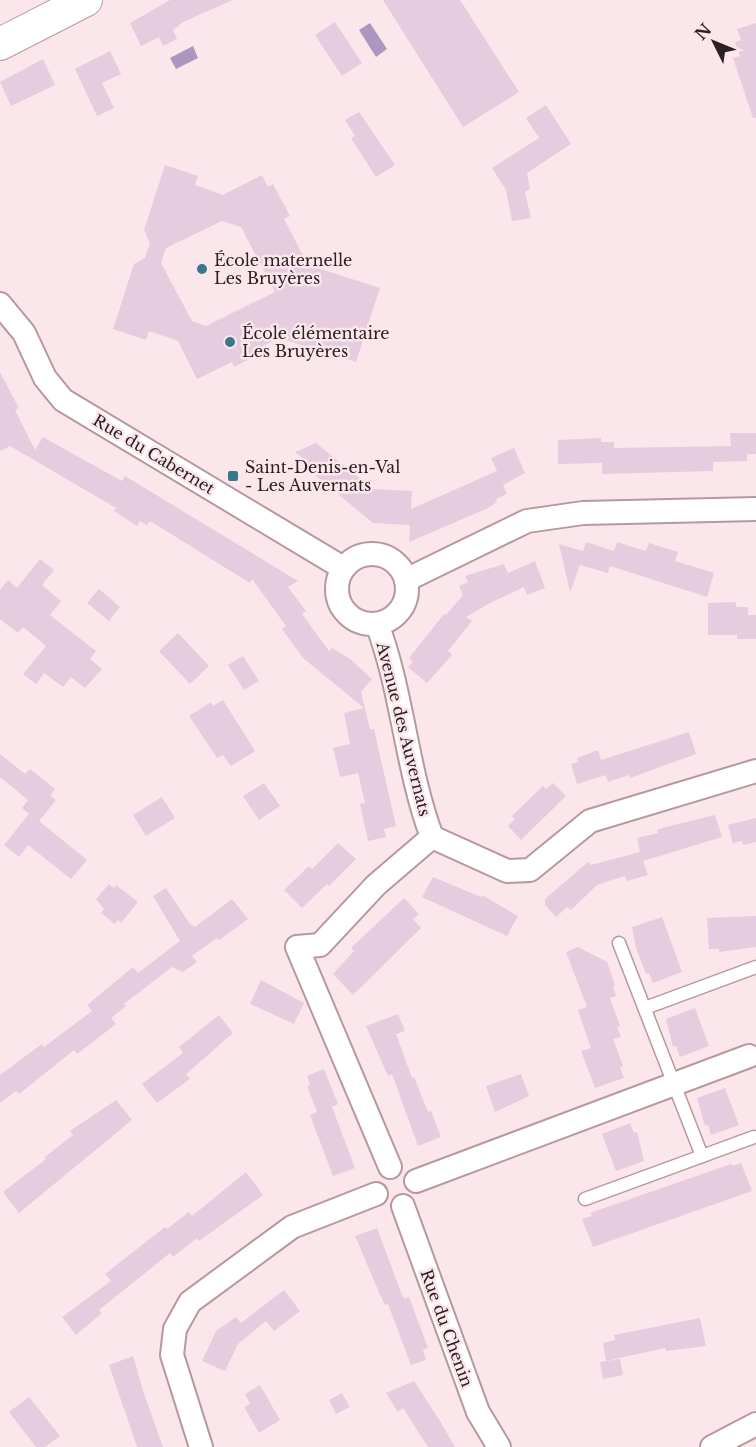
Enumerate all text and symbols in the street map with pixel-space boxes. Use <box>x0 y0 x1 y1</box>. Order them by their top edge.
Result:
north arrow <box>684 12 744 72</box>
text: N <box>691 19 715 44</box>
place label: École maternelle Les Bruyères <box>214 250 352 288</box>
marker: École maternelle Les Bruyères <box>195 262 209 276</box>
place label: École élémentaire Les Bruyères <box>242 323 390 361</box>
marker: École élémentaire Les Bruyères <box>223 335 237 349</box>
street label: Rue du Cabernet <box>90 410 218 498</box>
place label: Saint-Denis-en-Val - Les Auvernats <box>245 457 400 495</box>
marker: Saint-Denis-en-Val - Les Auvernats <box>226 469 240 483</box>
street label: Avenue des Auvernats <box>372 639 435 818</box>
street label: Rue du Chenin <box>416 1266 478 1390</box>

